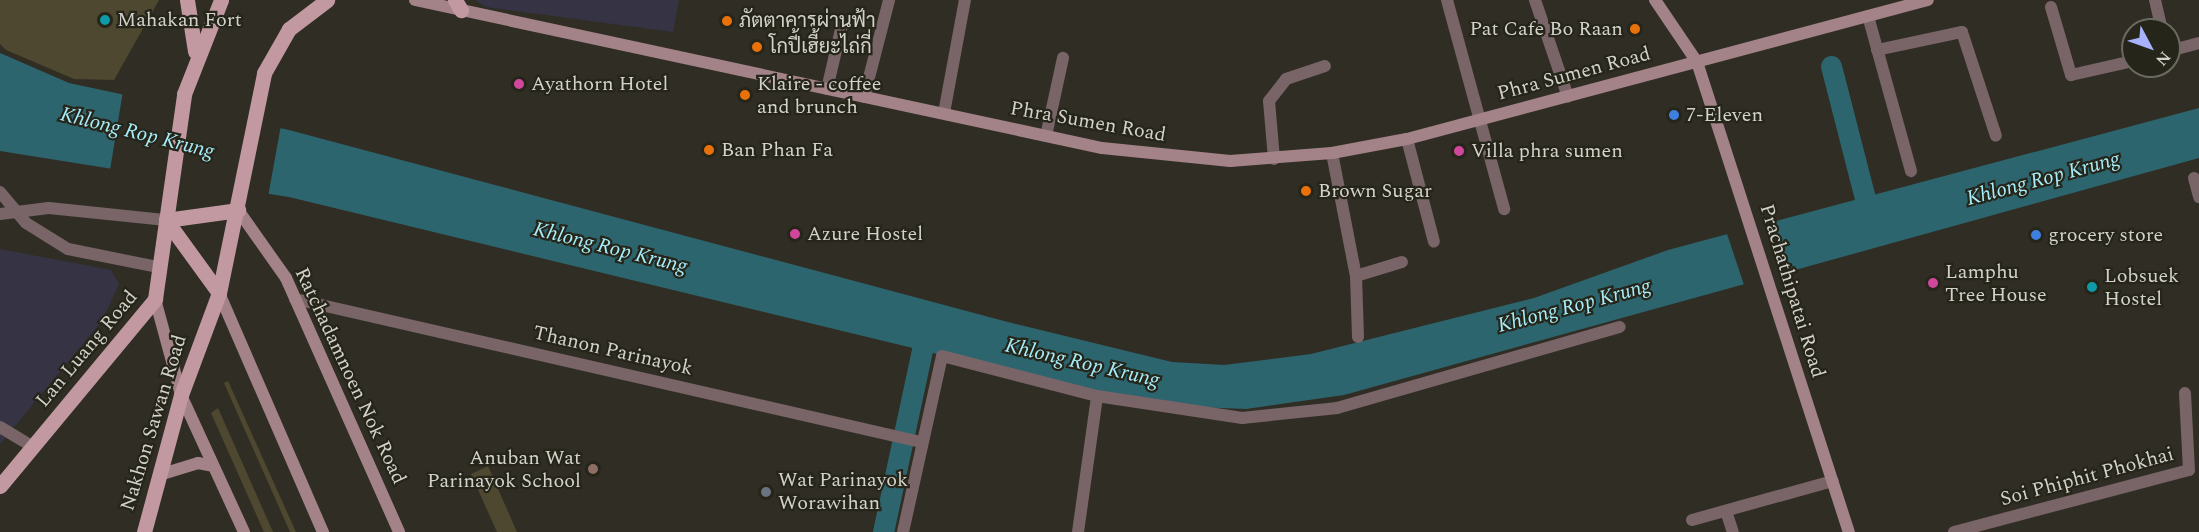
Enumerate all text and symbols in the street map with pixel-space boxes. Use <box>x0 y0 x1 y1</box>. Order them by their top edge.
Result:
place label: Mahakan Fort <box>117 8 242 32</box>
place label: ภัตตาคารผ่านฟ้า <box>739 9 876 33</box>
marker: Mahakan Fort <box>98 13 112 27</box>
marker: ภัตตาคารผ่านฟ้า <box>720 14 734 28</box>
place label: Pat Cafe Bo Raan <box>1469 17 1623 41</box>
north arrow <box>2121 18 2181 78</box>
marker: Pat Cafe Bo Raan <box>1628 22 1642 36</box>
place label: โกปี้เฮี้ยะไถ่กี่ <box>769 35 872 59</box>
marker: โกปี้เฮี้ยะไถ่กี่ <box>750 40 764 54</box>
street label: Phra Sumen Road <box>1495 42 1653 106</box>
text: N <box>2150 46 2176 71</box>
place label: Ayathorn Hotel <box>531 72 668 96</box>
place label: Klaire - coffee and brunch <box>757 72 881 119</box>
marker: Ayathorn Hotel <box>512 77 526 91</box>
marker: Klaire - coffee and brunch <box>738 88 752 102</box>
street label: Phra Sumen Road <box>1008 96 1168 148</box>
water label: Khlong Rop Krung <box>58 102 216 164</box>
place label: 7-Eleven <box>1686 103 1763 127</box>
marker: 7-Eleven <box>1667 108 1681 122</box>
place label: Ban Phan Fa <box>721 138 833 162</box>
place label: Villa phra sumen <box>1471 139 1623 163</box>
marker: Ban Phan Fa <box>702 143 716 157</box>
marker: Villa phra sumen <box>1452 144 1466 158</box>
water label: Khlong Rop Krung <box>1964 146 2122 212</box>
place label: Brown Sugar <box>1318 179 1432 203</box>
marker: Brown Sugar <box>1299 184 1313 198</box>
street label: Prachathipatai Road <box>1754 201 1830 381</box>
water label: Khlong Rop Krung <box>531 217 689 279</box>
place label: Azure Hostel <box>807 222 923 246</box>
place label: grocery store <box>2048 223 2163 247</box>
marker: Azure Hostel <box>788 227 802 241</box>
marker: grocery store <box>2029 228 2043 242</box>
place label: Lamphu Tree House <box>1945 260 2047 307</box>
street label: Ratchadamnoen Nok Road <box>289 264 411 488</box>
place label: Lobsuek Hostel <box>2104 264 2179 311</box>
water label: Khlong Rop Krung <box>1495 273 1653 339</box>
marker: Lamphu Tree House <box>1926 276 1940 290</box>
marker: Lobsuek Hostel <box>2085 280 2099 294</box>
street label: Lan Luang Road <box>31 286 143 412</box>
street label: Thanon Parinayok <box>531 321 695 381</box>
street label: Nakhon Sawan Road <box>116 332 192 514</box>
water label: Khlong Rop Krung <box>1003 333 1161 393</box>
street label: Soi Phiphit Phokhai <box>1998 442 2176 512</box>
place label: Anuban Wat Parinayok School <box>427 446 581 493</box>
marker: Anuban Wat Parinayok School <box>586 462 600 476</box>
place label: Wat Parinayok Worawihan <box>778 468 908 515</box>
marker: Wat Parinayok Worawihan <box>759 485 773 499</box>

